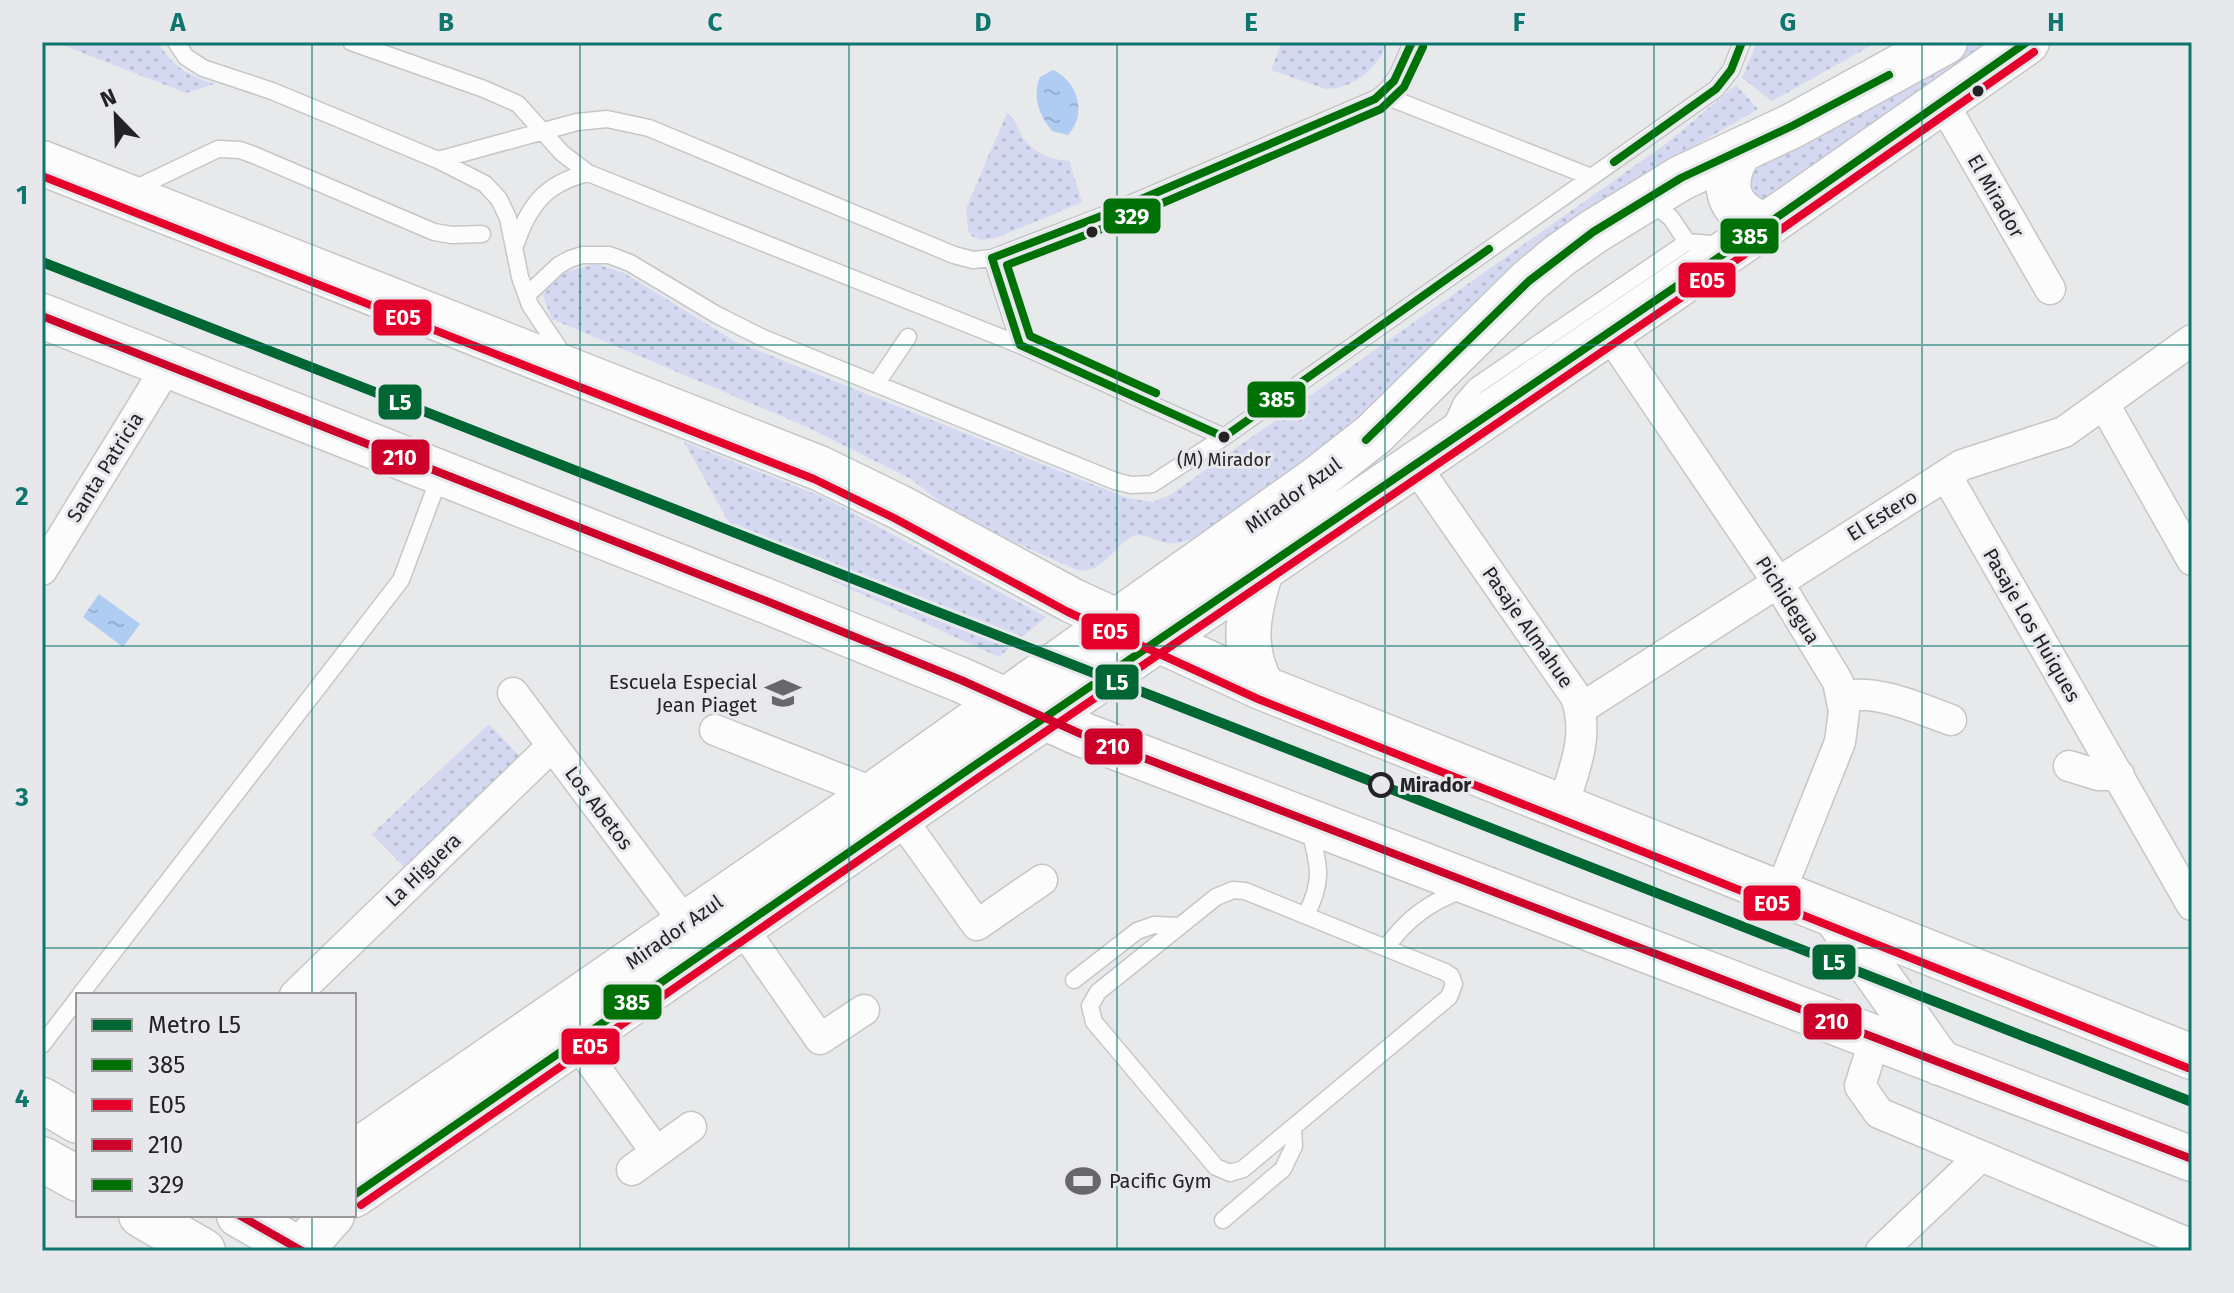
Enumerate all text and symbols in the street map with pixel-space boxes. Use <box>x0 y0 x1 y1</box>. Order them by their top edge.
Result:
text: A <box>169 7 186 38</box>
text: B <box>438 7 454 38</box>
text: C <box>708 7 723 38</box>
text: D <box>975 7 992 38</box>
text: E <box>1244 7 1258 38</box>
text: F <box>1513 7 1526 38</box>
text: G <box>1780 7 1796 38</box>
text: H <box>2047 7 2065 38</box>
north arrow <box>76 76 156 156</box>
text: N <box>96 83 120 113</box>
unlabelled marker <box>1970 83 1986 99</box>
street label: El Mirador <box>1963 150 2030 242</box>
text: 1 <box>16 180 28 211</box>
line badge: 329 <box>1102 197 1162 235</box>
text: 329 <box>1114 203 1149 230</box>
line badge: 385 <box>1719 217 1780 255</box>
text: 385 <box>1731 223 1768 250</box>
unlabelled marker <box>1084 224 1100 240</box>
line badge: E05 <box>1677 261 1737 299</box>
text: E05 <box>1689 267 1725 294</box>
line badge: E05 <box>372 298 433 337</box>
text: E05 <box>385 304 421 331</box>
line badge: 385 <box>1246 380 1307 419</box>
line badge: L5 <box>377 383 423 421</box>
text: 385 <box>1258 386 1295 413</box>
text: L5 <box>389 389 412 416</box>
street label: Santa Patricia <box>62 408 148 526</box>
marker: (M) Mirador <box>1216 429 1232 445</box>
line badge: 210 <box>370 438 431 476</box>
text: 210 <box>383 444 417 471</box>
place label: (M) Mirador <box>1177 449 1271 471</box>
street label: Mirador Azul <box>1240 452 1346 538</box>
text: 2 <box>15 481 29 512</box>
street label: El Estero <box>1842 484 1922 546</box>
street label: Pasaje Los Huiques <box>1978 544 2086 706</box>
street label: Pichidegua <box>1751 552 1825 648</box>
street label: Pasaje Almahue <box>1477 562 1579 692</box>
line badge: E05 <box>1080 612 1141 651</box>
text: E05 <box>1092 618 1128 645</box>
line badge: L5 <box>1094 663 1140 701</box>
text: L5 <box>1106 669 1129 696</box>
place label: Escuela Especial Jean Piaget <box>609 670 758 717</box>
school or university icon: Escuela Especial Jean Piaget <box>764 674 802 712</box>
line badge: 210 <box>1083 727 1144 766</box>
text: 210 <box>1096 733 1130 760</box>
street label: Los Abetos <box>560 762 638 854</box>
marker: Mirador <box>1369 773 1393 797</box>
place label: Mirador <box>1400 773 1472 797</box>
text: 3 <box>14 782 29 813</box>
street label: La Higuera <box>380 828 466 912</box>
line badge: E05 <box>1742 884 1802 922</box>
street label: Mirador Azul <box>621 890 727 974</box>
text: E05 <box>1754 890 1790 917</box>
line badge: L5 <box>1811 943 1857 981</box>
text: L5 <box>1823 949 1846 976</box>
line badge: 385 <box>602 983 663 1021</box>
text: 385 <box>613 989 650 1016</box>
legend <box>76 993 356 1217</box>
line badge: 210 <box>1802 1002 1863 1041</box>
text: 210 <box>1815 1008 1849 1035</box>
text: Metro L5 <box>148 1011 241 1039</box>
line badge: E05 <box>560 1027 621 1066</box>
text: E05 <box>572 1033 608 1060</box>
text: 385 <box>148 1051 185 1079</box>
text: 4 <box>15 1083 30 1114</box>
text: E05 <box>148 1091 186 1119</box>
text: 210 <box>148 1131 183 1159</box>
sports icon: Pacific Gym <box>1064 1162 1102 1200</box>
place label: Pacific Gym <box>1109 1169 1212 1193</box>
text: 329 <box>148 1171 184 1199</box>

